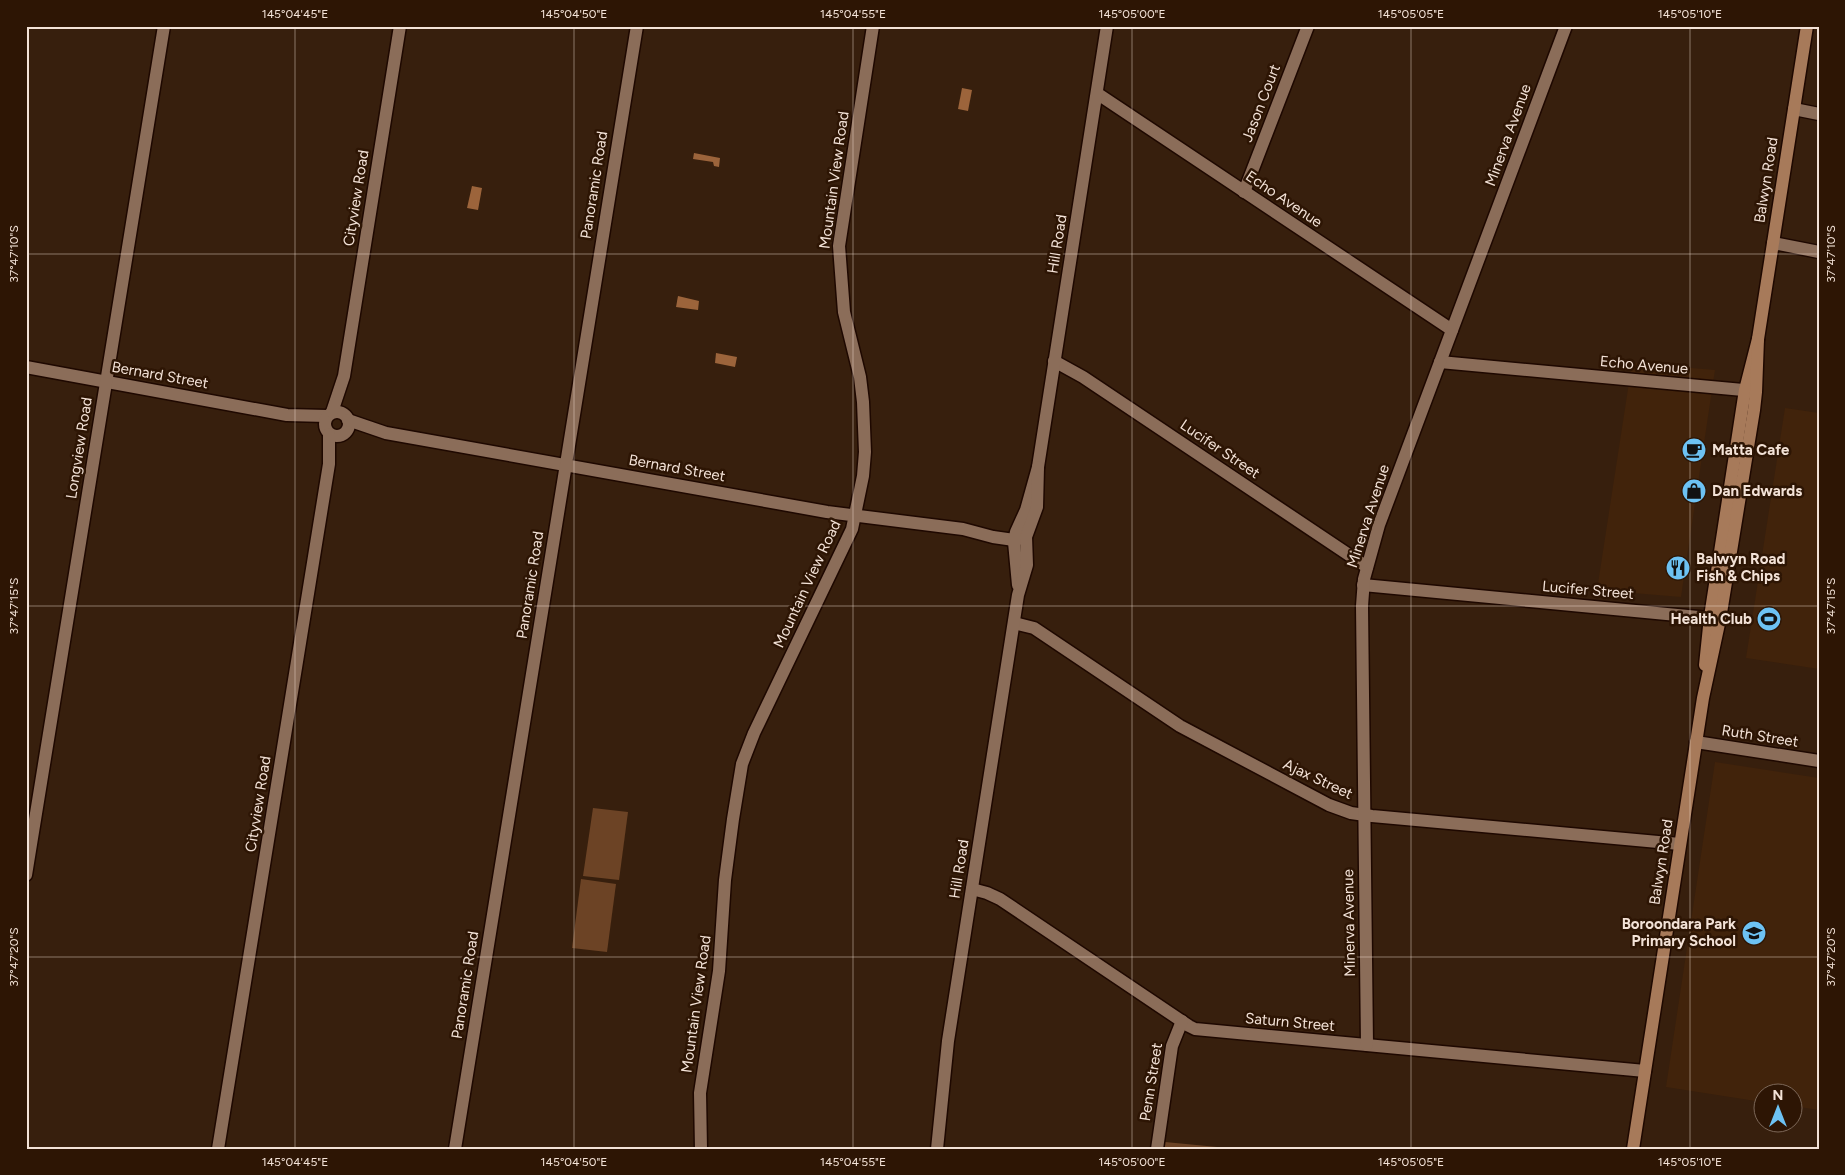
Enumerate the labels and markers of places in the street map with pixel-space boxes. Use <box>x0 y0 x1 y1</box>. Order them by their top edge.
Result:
cafe icon: Matta Cafe <box>1681 437 1707 463</box>
place label: Matta Cafe <box>1712 441 1790 459</box>
shop icon: Dan Edwards <box>1681 478 1707 504</box>
place label: Dan Edwards <box>1712 482 1802 500</box>
place label: Balwyn Road Fish & Chips <box>1696 550 1786 585</box>
restaurant icon: Balwyn Road Fish & Chips <box>1665 555 1691 581</box>
sports icon: Health Club <box>1756 606 1782 632</box>
place label: Health Club <box>1671 610 1752 628</box>
place label: Boroondara Park Primary School <box>1622 915 1736 950</box>
school or university icon: Boroondara Park Primary School <box>1741 920 1767 946</box>

